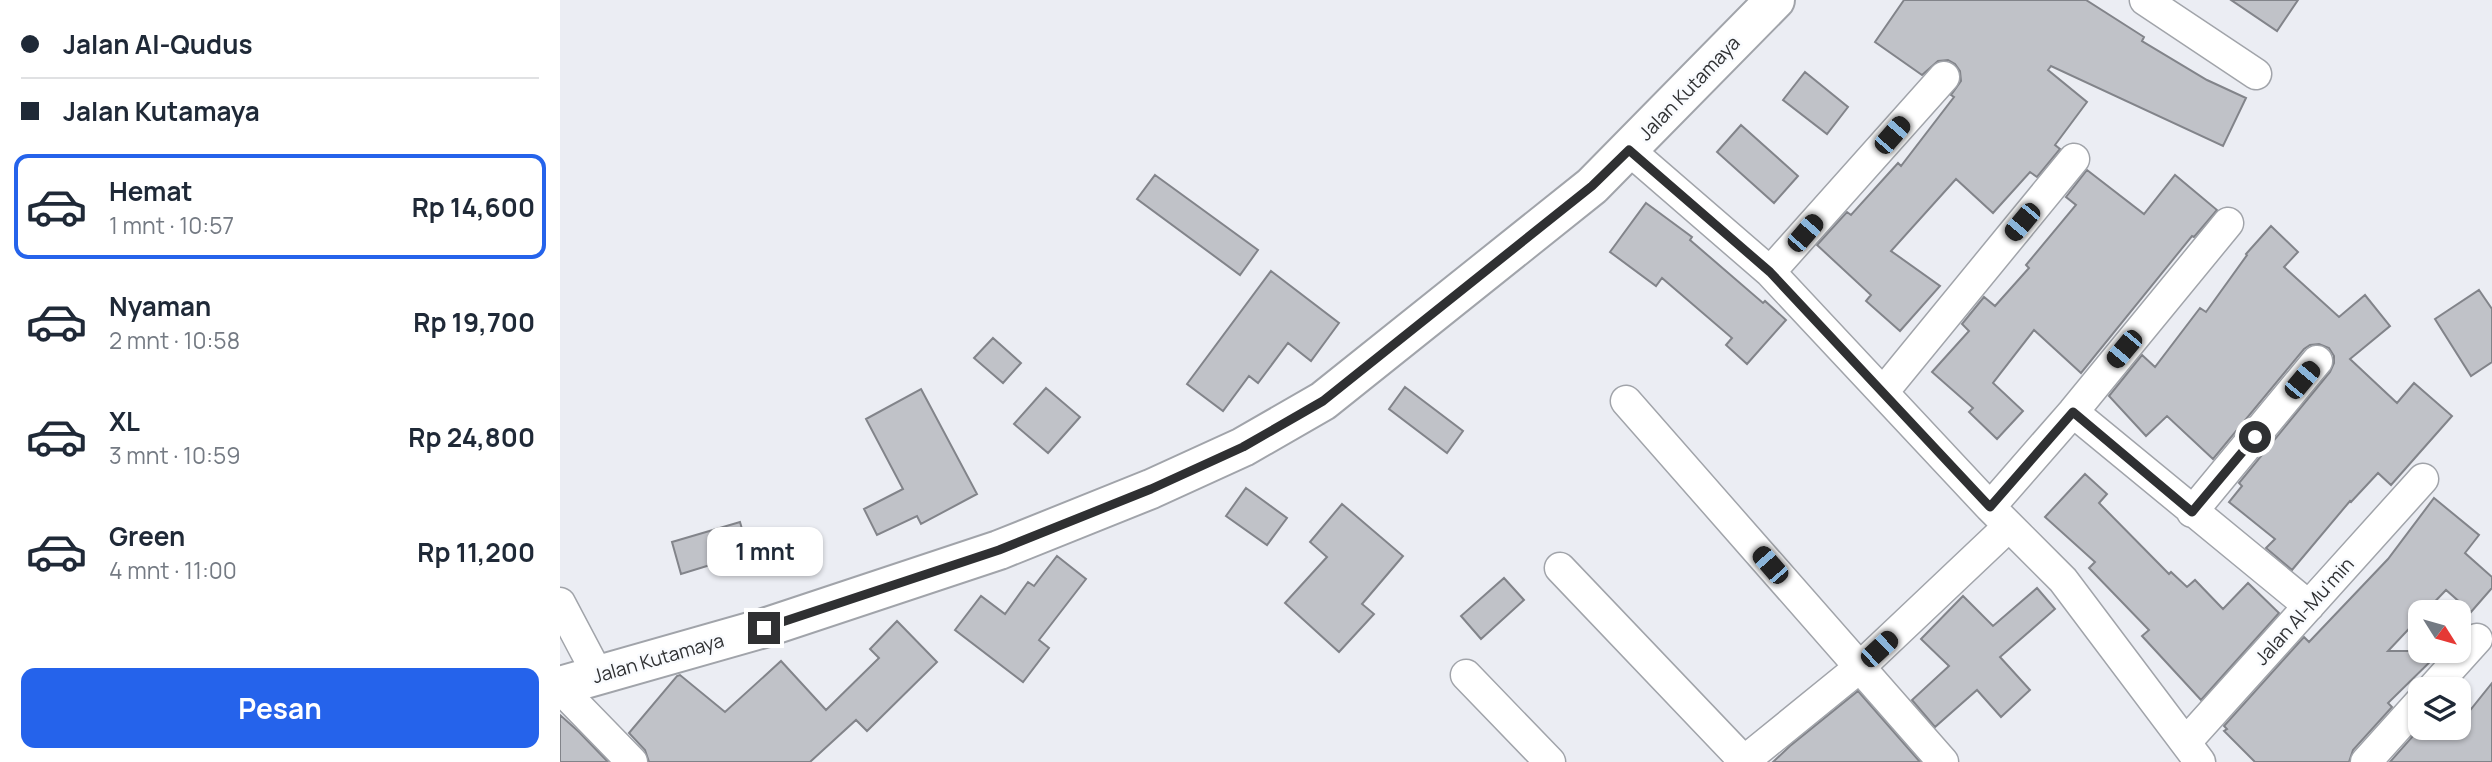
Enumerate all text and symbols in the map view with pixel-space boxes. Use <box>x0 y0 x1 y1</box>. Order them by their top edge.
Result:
text: Jalan Al-Qudus <box>63 26 253 62</box>
street label: Jalan Kutamaya <box>1632 30 1746 146</box>
text: Jalan Kutamaya <box>63 93 260 129</box>
car <box>1871 112 1914 158</box>
text: Hemat <box>109 173 193 209</box>
icon: car <box>25 175 88 238</box>
text: Rp 14,600 <box>412 189 535 225</box>
car <box>2001 199 2044 245</box>
text: 1 mnt · 10:57 <box>109 209 234 241</box>
car <box>1784 210 1827 256</box>
text: Nyaman <box>109 288 211 324</box>
icon: car <box>25 290 88 353</box>
text: Rp 19,700 <box>413 304 535 340</box>
text: 2 mnt · 10:58 <box>109 324 240 356</box>
car <box>2103 326 2146 372</box>
car <box>2281 357 2324 403</box>
text: XL <box>109 403 140 439</box>
icon: car <box>25 405 88 468</box>
text: Rp 24,800 <box>408 419 535 455</box>
route start <box>2239 421 2271 453</box>
text: 3 mnt · 10:59 <box>109 439 241 471</box>
text: Green <box>109 518 185 554</box>
icon: car <box>25 520 88 583</box>
callout: 1 mnt <box>706 526 822 576</box>
text: Rp 11,200 <box>417 534 535 570</box>
text: 1 mnt <box>735 535 795 567</box>
car <box>1749 542 1792 588</box>
street label: Jalan Al-Mu'min <box>2248 551 2360 671</box>
text: 4 mnt · 11:00 <box>109 554 237 586</box>
north arrow <box>2408 600 2471 663</box>
map controls <box>2408 600 2471 740</box>
route end <box>748 612 780 644</box>
street label: Jalan Kutamaya <box>589 627 727 689</box>
car <box>1857 627 1902 671</box>
button: Pesan <box>21 668 539 748</box>
button: layers <box>2408 677 2471 740</box>

